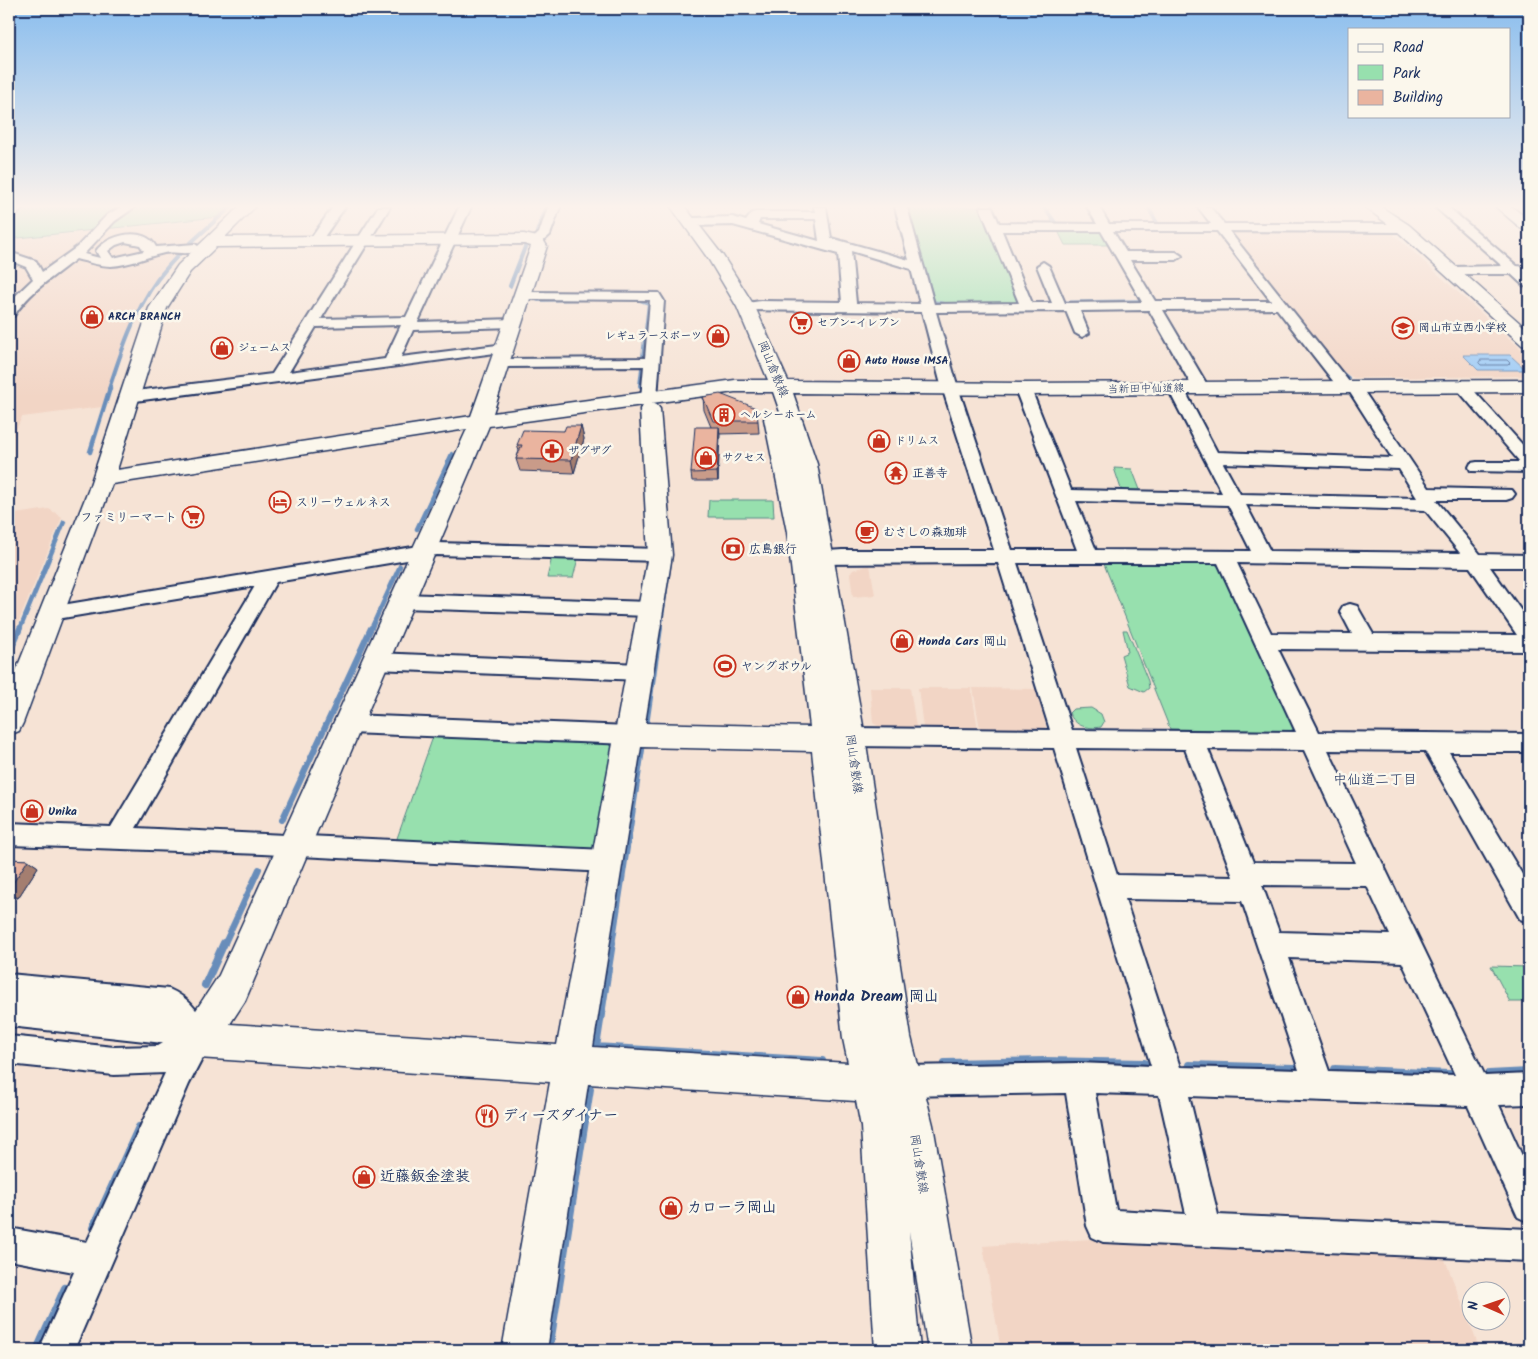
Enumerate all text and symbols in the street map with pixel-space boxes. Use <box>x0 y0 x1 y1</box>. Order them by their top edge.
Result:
legend <box>1348 28 1510 118</box>
text: Road <box>1393 36 1424 60</box>
text: Park <box>1393 62 1421 86</box>
text: Building <box>1393 86 1443 110</box>
shop icon: ARCH BRANCH <box>80 305 104 329</box>
place label: ARCH BRANCH <box>108 308 181 326</box>
supermarket icon: セブン-イレブン <box>789 311 813 335</box>
place label: セブン-イレブン <box>817 314 900 332</box>
school or university icon: 岡山市立西小学校 <box>1391 316 1415 340</box>
place label: 岡山市立西小学校 <box>1419 319 1507 337</box>
shop icon: レギュラースポーツ <box>706 324 730 348</box>
place label: レギュラースポーツ <box>605 327 702 345</box>
shop icon: ジェームス <box>210 336 234 360</box>
street label: 岡山倉敷線 <box>753 338 793 400</box>
place label: ジェームス <box>238 339 291 357</box>
shop icon: Auto House IMSA <box>837 349 861 373</box>
place label: Auto House IMSA <box>865 352 949 370</box>
street label: 当新田中仙道線 <box>1107 379 1185 399</box>
building icon: ヘルシーホーム <box>712 403 736 427</box>
place label: ヘルシーホーム <box>740 406 817 424</box>
shop icon: ドリムス <box>867 429 891 453</box>
place label: ドリムス <box>895 432 939 450</box>
pharmacy icon: ザグザグ <box>540 439 564 463</box>
place label: ザグザグ <box>568 442 612 460</box>
shop icon: サクセス <box>694 446 718 470</box>
place label: サクセス <box>722 449 766 467</box>
temple icon: 正善寺 <box>884 461 908 485</box>
place label: 正善寺 <box>912 464 948 483</box>
hotel icon: スリーウェルネス <box>268 490 292 514</box>
place label: スリーウェルネス <box>296 493 391 512</box>
supermarket icon: ファミリーマート <box>181 505 205 529</box>
place label: ファミリーマート <box>81 508 177 527</box>
cafe icon: むさしの森珈琲 <box>855 520 879 544</box>
place label: むさしの森珈琲 <box>883 523 967 542</box>
bank icon: 広島銀行 <box>721 537 745 561</box>
place label: 広島銀行 <box>749 540 797 559</box>
shop icon: Honda Cars 岡山 <box>890 629 914 653</box>
place label: Honda Cars 岡山 <box>918 632 1007 651</box>
sports icon: ヤングボウル <box>713 654 737 678</box>
place label: ヤングボウル <box>741 657 812 676</box>
street label: 岡山倉敷線 <box>840 733 868 795</box>
district label: 中仙道二丁目 <box>1333 769 1417 791</box>
shop icon: Unika <box>20 799 44 823</box>
place label: Unika <box>48 802 77 821</box>
shop icon: Honda Dream 岡山 <box>786 985 810 1009</box>
place label: Honda Dream 岡山 <box>814 985 939 1009</box>
restaurant icon: ディーズダイナー <box>475 1104 499 1128</box>
place label: ディーズダイナー <box>503 1104 618 1128</box>
street label: 岡山倉敷線 <box>905 1133 933 1195</box>
shop icon: 近藤鈑金塗装 <box>352 1165 376 1189</box>
place label: 近藤鈑金塗装 <box>380 1165 470 1189</box>
shop icon: カローラ岡山 <box>659 1196 683 1220</box>
place label: カローラ岡山 <box>687 1196 777 1220</box>
north arrow <box>1460 1282 1510 1332</box>
text: N <box>1463 1301 1485 1310</box>

